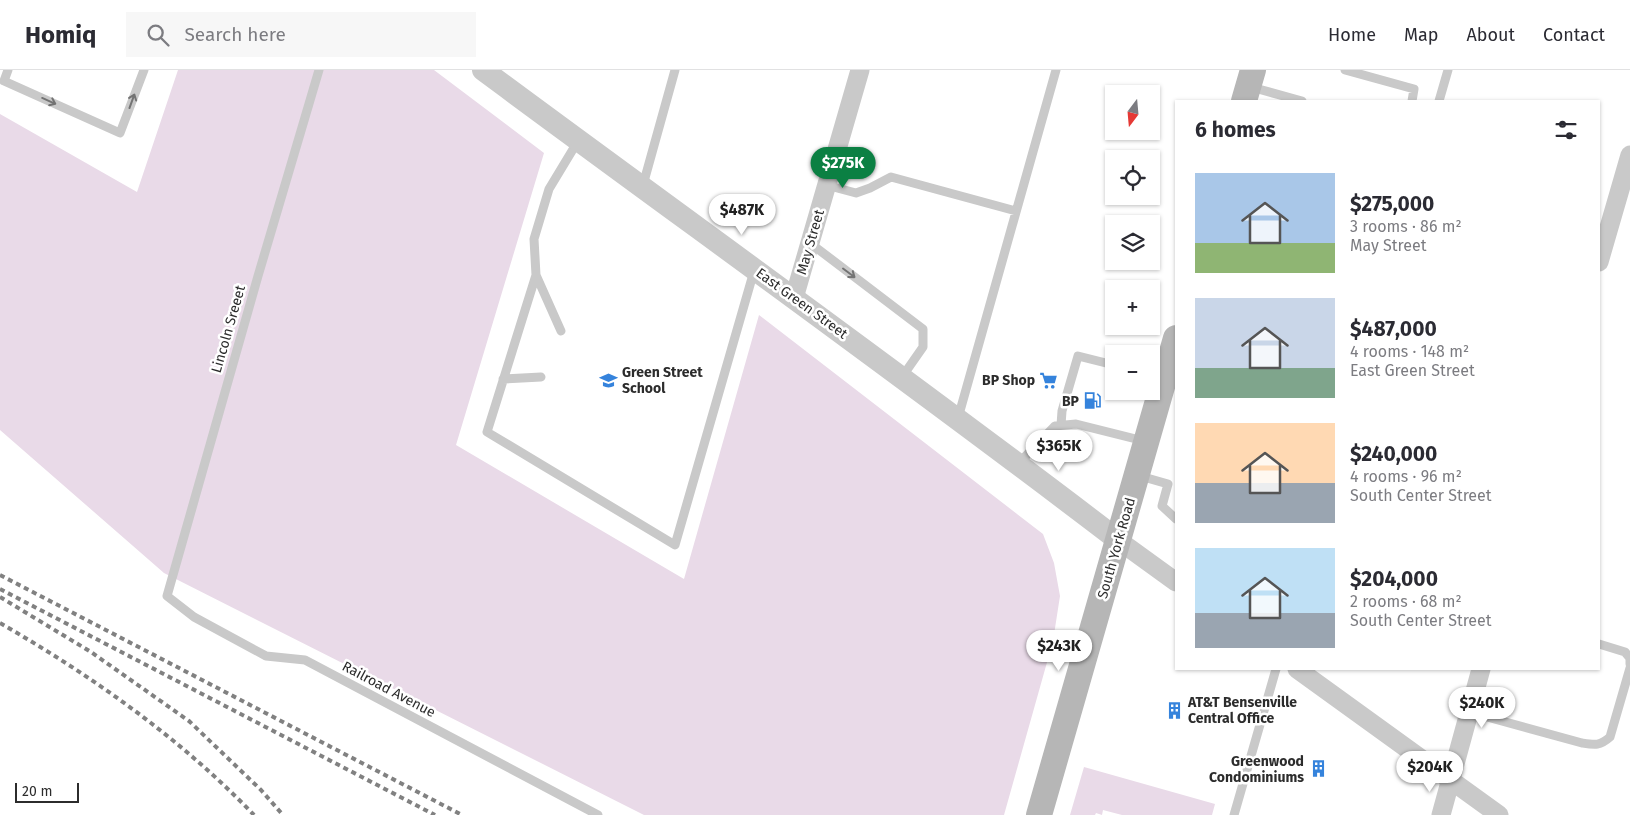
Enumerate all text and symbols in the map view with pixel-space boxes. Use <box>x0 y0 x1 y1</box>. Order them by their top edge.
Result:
search box <box>126 12 476 57</box>
text: Homiq <box>25 21 96 49</box>
icon: search <box>144 21 172 49</box>
text: Search here <box>184 23 286 46</box>
text: Home <box>1328 24 1376 46</box>
text: Map <box>1404 24 1438 46</box>
text: About <box>1466 24 1515 46</box>
text: Contact <box>1543 24 1605 46</box>
north arrow <box>1105 85 1160 140</box>
map controls <box>1105 85 1160 400</box>
one-way arrow <box>128 94 137 110</box>
one-way arrow <box>41 96 56 106</box>
icon: filters <box>1552 116 1580 144</box>
text: 6 homes <box>1195 117 1276 143</box>
pin: $275K <box>808 146 878 189</box>
button: locate <box>1105 150 1160 205</box>
text: $275K <box>822 153 864 172</box>
text: $275,000 <box>1350 191 1434 217</box>
icon: home <box>1235 193 1295 253</box>
pin: $487K <box>707 194 777 236</box>
text: $487K <box>720 200 764 219</box>
street label: May Street <box>793 207 828 277</box>
button: layers <box>1105 215 1160 270</box>
text: 3 rooms · 86 m² <box>1350 217 1462 236</box>
text: May Street <box>1350 236 1426 255</box>
street label: East Green Street <box>753 264 852 343</box>
one-way arrow <box>842 267 855 278</box>
button: + <box>1105 280 1160 335</box>
street label: Lincoln Sreeet <box>208 282 249 375</box>
text: $487,000 <box>1350 316 1437 342</box>
icon: home <box>1235 318 1295 378</box>
text: 4 rooms · 148 m² <box>1350 342 1469 361</box>
button: − <box>1105 345 1160 400</box>
text: East Green Street <box>1350 361 1475 380</box>
place label: Green Street School <box>622 364 703 397</box>
school or university icon: Green Street School <box>598 370 618 390</box>
supermarket icon: BP Shop <box>1039 370 1059 390</box>
place label: BP Shop <box>982 372 1035 389</box>
fuel station icon: BP <box>1083 391 1103 411</box>
place label: BP <box>1062 393 1080 410</box>
pin: $365K <box>1024 430 1094 472</box>
text: $365K <box>1037 436 1081 455</box>
text: $240,000 <box>1350 441 1437 467</box>
icon: home <box>1235 443 1295 503</box>
text: 4 rooms · 96 m² <box>1350 467 1462 486</box>
text: South Center Street <box>1350 486 1492 505</box>
street label: South York Road <box>1094 496 1139 601</box>
text: $204,000 <box>1350 566 1438 592</box>
icon: home <box>1235 568 1295 628</box>
text: 2 rooms · 68 m² <box>1350 592 1462 611</box>
text: South Center Street <box>1350 611 1492 630</box>
pin: $243K <box>1024 630 1094 672</box>
text: $243K <box>1037 636 1081 655</box>
street label: Railroad Avenue <box>339 658 438 721</box>
pin: $240K <box>1447 686 1517 729</box>
text: $240K <box>1460 693 1504 712</box>
place label: AT&T Bensenville Central Office <box>1187 694 1297 727</box>
building icon: AT&T Bensenville Central Office <box>1164 700 1184 720</box>
pin: $204K <box>1395 750 1465 793</box>
place label: Greenwood Condominiums <box>1209 753 1304 786</box>
text: $204K <box>1407 757 1453 776</box>
building icon: Greenwood Condominiums <box>1308 759 1328 779</box>
scale bar <box>15 780 79 803</box>
text: 20 m <box>22 783 52 800</box>

